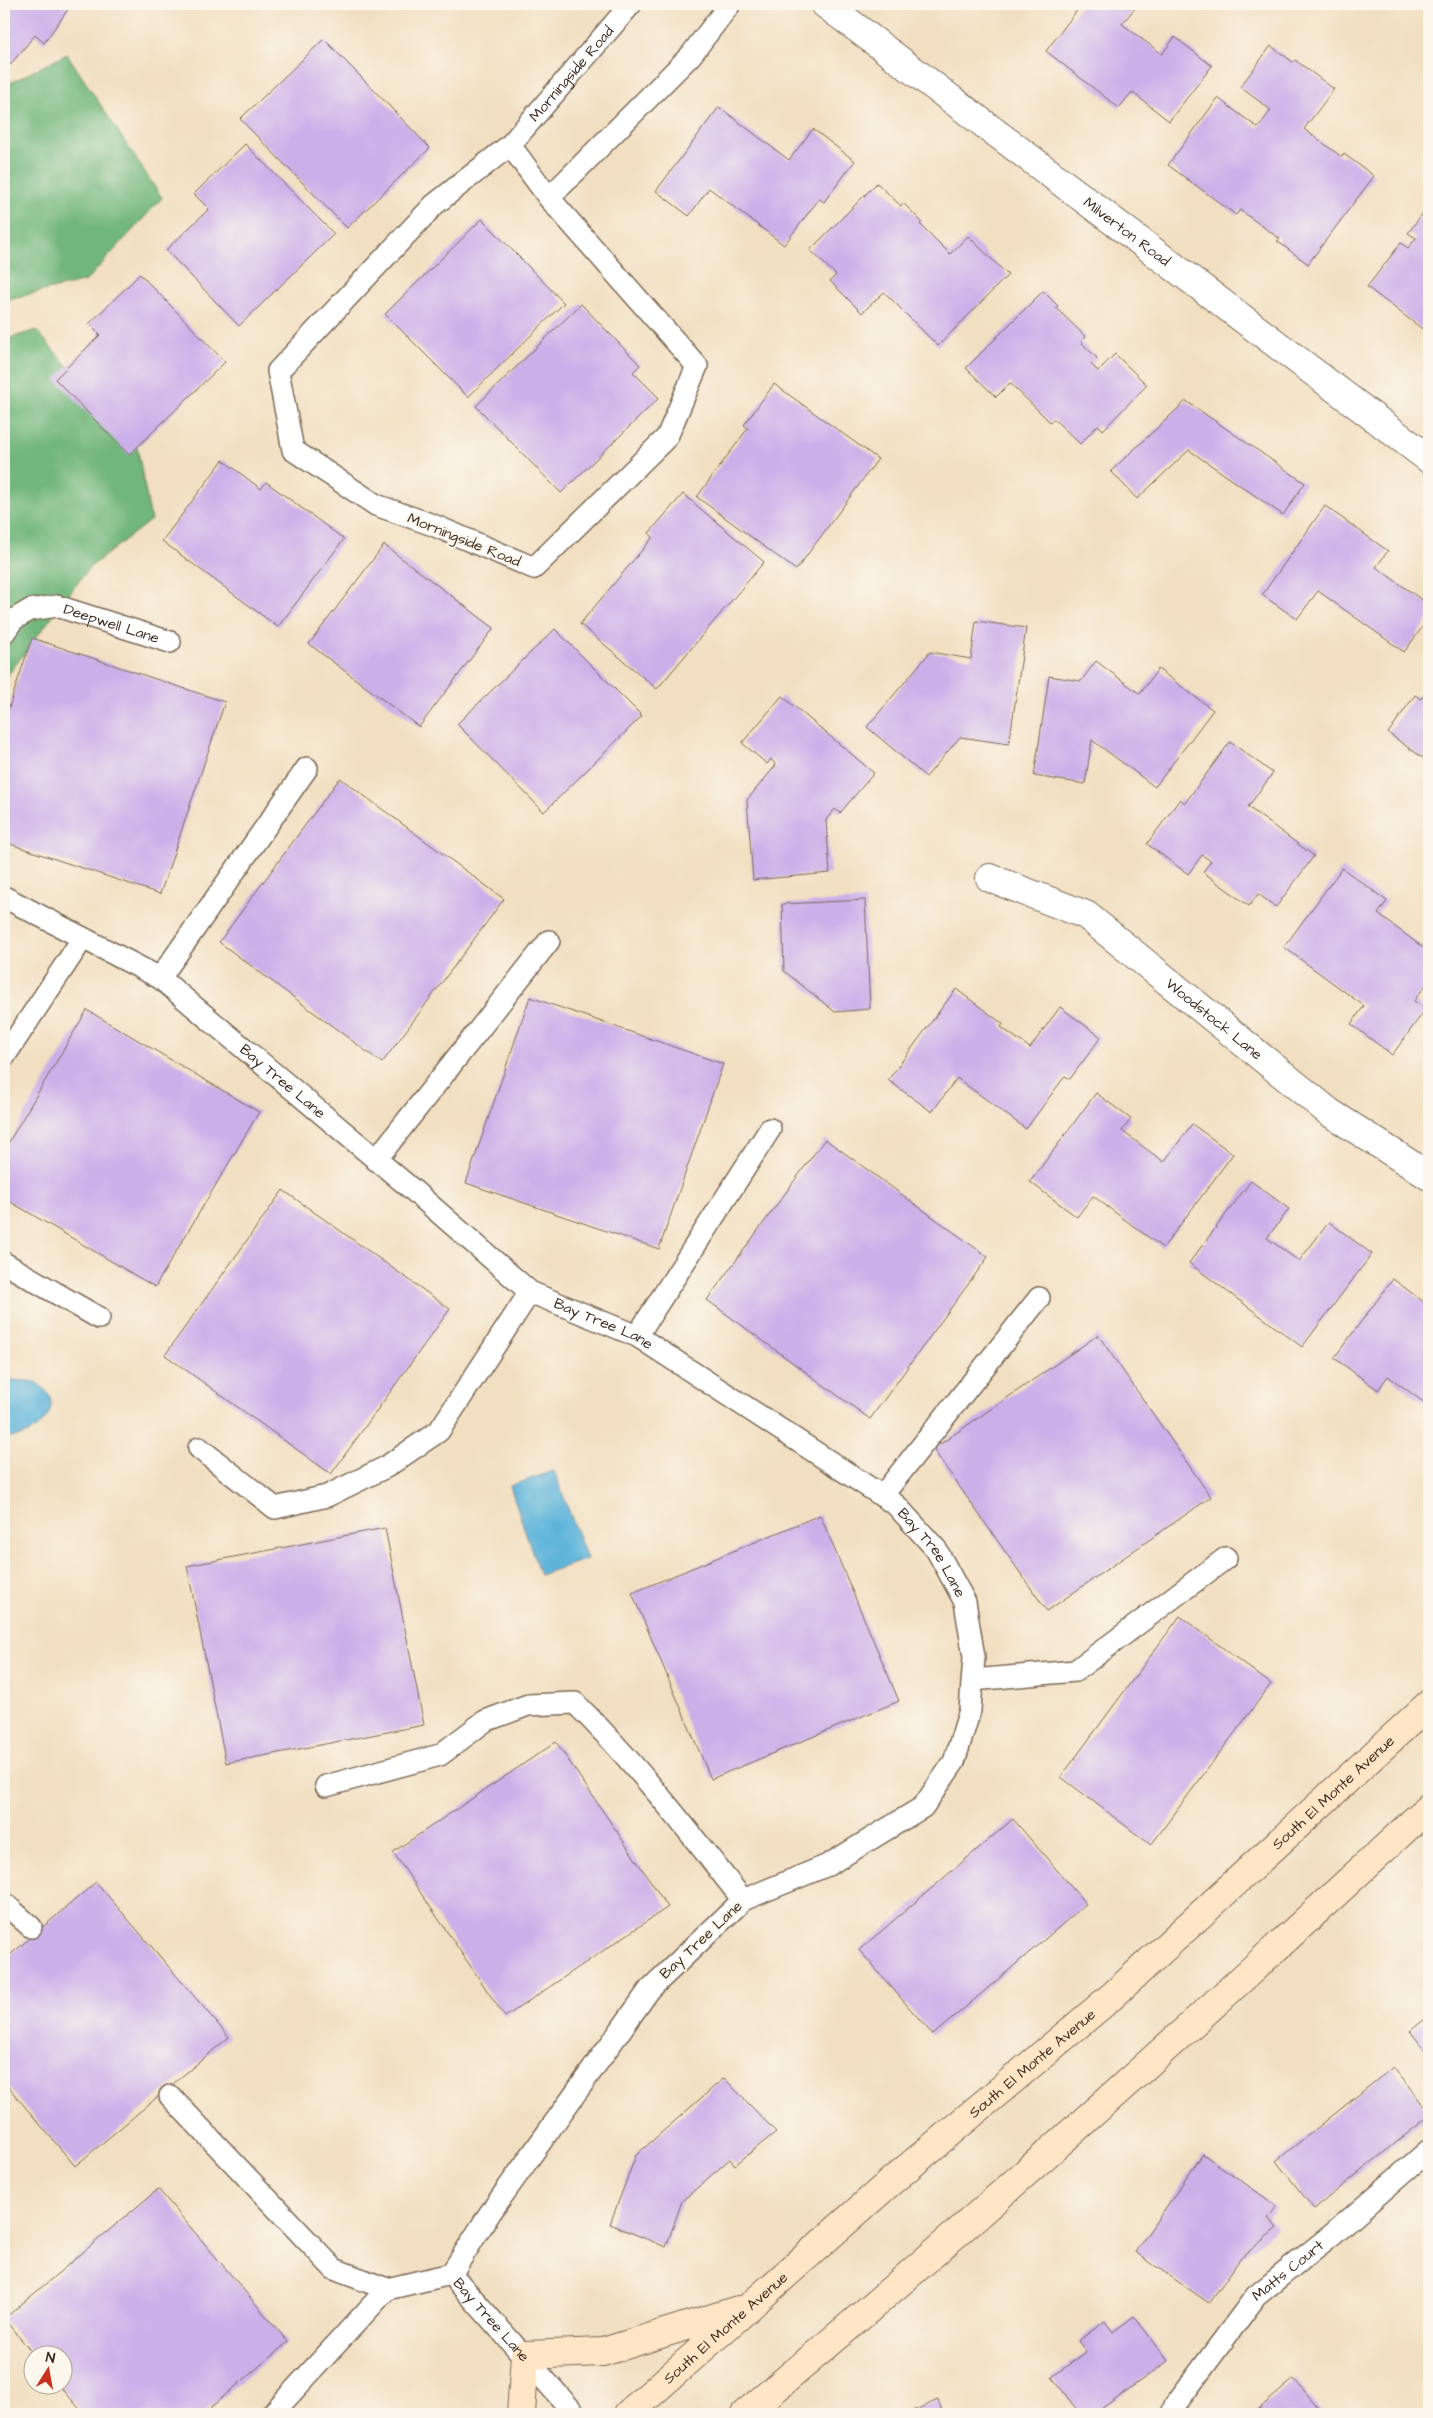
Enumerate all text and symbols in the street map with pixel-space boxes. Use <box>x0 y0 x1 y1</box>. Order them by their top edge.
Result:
street label: Morningside Road <box>524 21 619 126</box>
street label: Milverton Road <box>1079 192 1175 271</box>
street label: Morningside Road <box>404 508 524 573</box>
street label: Deepwell Lane <box>61 598 162 648</box>
street label: Woodstock Lane <box>1161 973 1267 1065</box>
street label: Bay Tree Lane <box>235 1039 330 1123</box>
street label: Bay Tree Lane <box>551 1293 657 1354</box>
street label: Bay Tree Lane <box>893 1503 971 1601</box>
street label: South El Monte Avenue <box>1267 1731 1399 1854</box>
street label: Bay Tree Lane <box>655 1896 748 1985</box>
street label: South El Monte Avenue <box>964 2004 1100 2123</box>
street label: Matts Court <box>1247 2235 1328 2306</box>
street label: South El Monte Avenue <box>659 2267 792 2389</box>
street label: Bay Tree Lane <box>448 2273 534 2366</box>
north arrow <box>22 2346 72 2396</box>
text: N <box>44 2348 57 2369</box>

